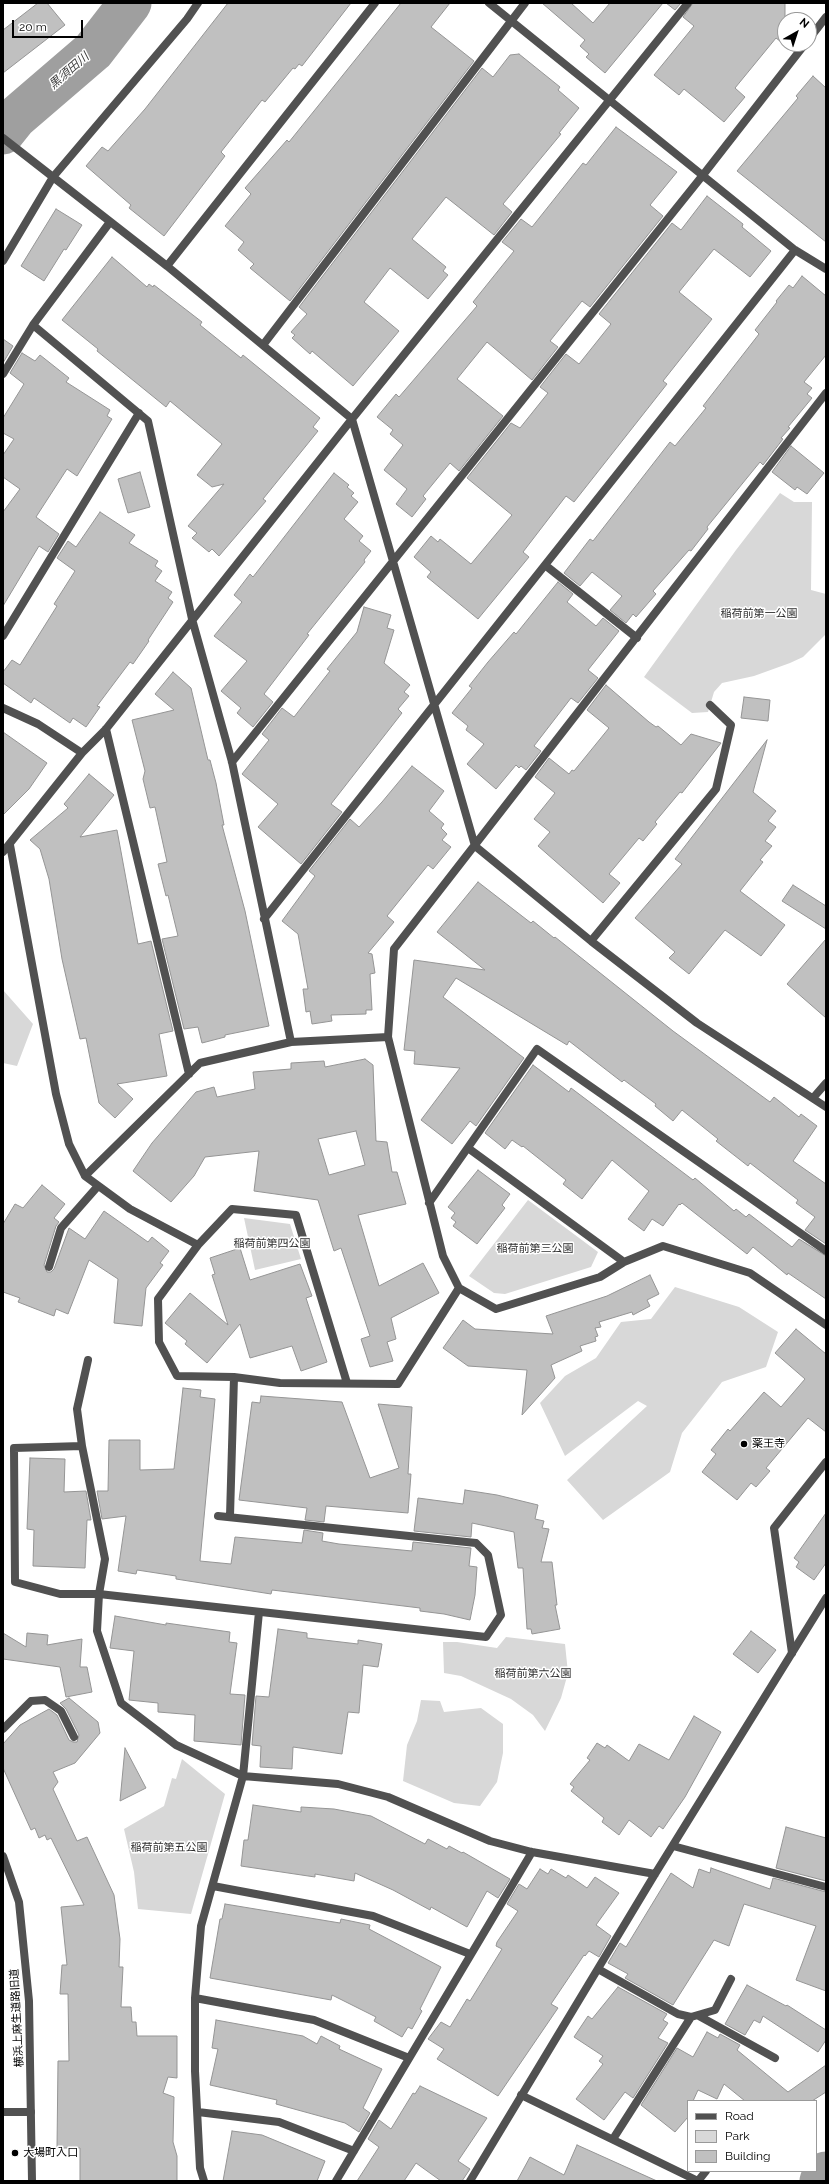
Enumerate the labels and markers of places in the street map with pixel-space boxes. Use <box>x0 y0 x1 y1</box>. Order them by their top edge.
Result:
place label: 薬王寺 <box>752 1437 785 1451</box>
marker: 薬王寺 <box>739 1439 749 1449</box>
place label: 大場町入口 <box>23 2146 78 2160</box>
marker: 大場町入口 <box>10 2148 20 2158</box>

